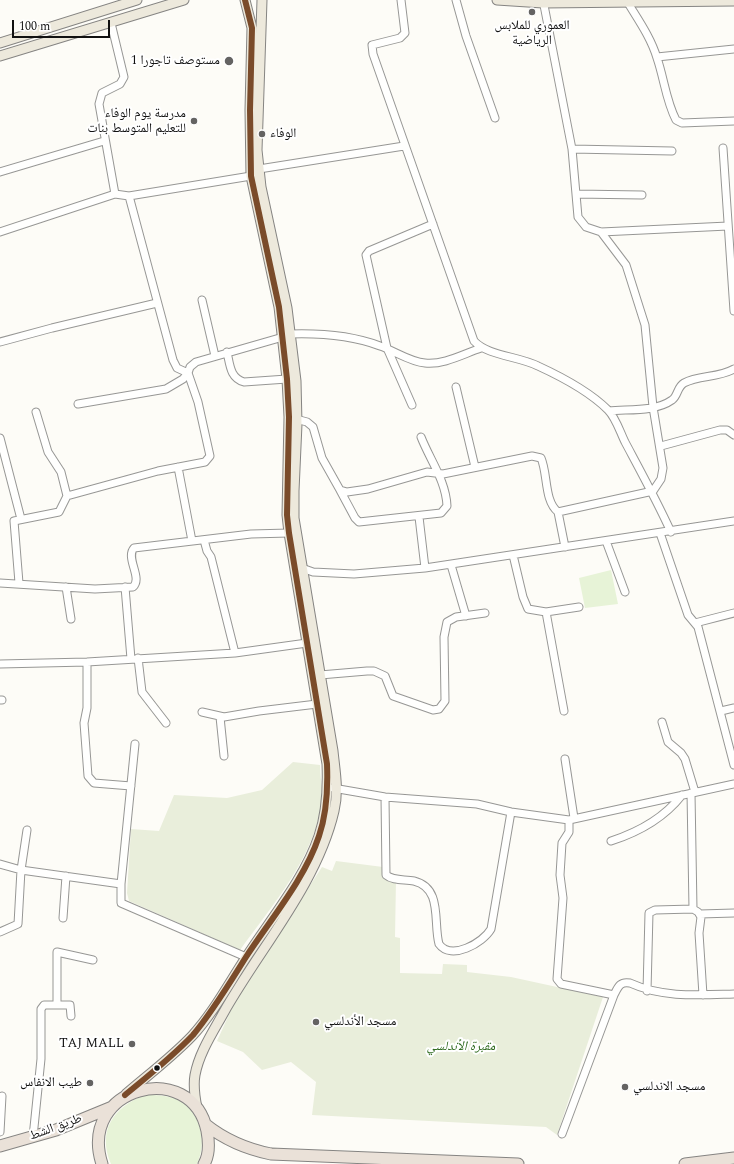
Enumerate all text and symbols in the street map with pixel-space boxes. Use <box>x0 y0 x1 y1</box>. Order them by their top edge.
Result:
marker: العموري للملابس الرياضية <box>527 7 537 17</box>
scale bar <box>14 12 112 38</box>
text: 100 m <box>19 17 50 36</box>
place label: العموري للملابس الرياضية <box>494 18 570 49</box>
place label: مستوصف تاجورا 1 <box>131 53 220 69</box>
marker: مستوصف تاجورا 1 <box>223 55 235 67</box>
place label: مدرسة يوم الوفاء للتعليم المتوسط بنات <box>87 106 186 137</box>
marker: مدرسة يوم الوفاء للتعليم المتوسط بنات <box>189 116 199 126</box>
place label: الوفاء <box>270 126 296 142</box>
marker: الوفاء <box>257 129 267 139</box>
place label: مسجد الأندلسي <box>324 1014 396 1030</box>
marker: مسجد الأندلسي <box>311 1017 321 1027</box>
place label: TAJ MALL <box>59 1036 124 1052</box>
marker: TAJ MALL <box>127 1039 137 1049</box>
park label: مقبرة الأندلسي <box>427 1039 495 1055</box>
unlabelled marker <box>152 1063 162 1073</box>
place label: طيب الانفاس <box>20 1075 82 1091</box>
marker: طيب الانفاس <box>85 1078 95 1088</box>
place label: مسجد الاندلسي <box>633 1079 705 1095</box>
marker: مسجد الاندلسي <box>620 1082 630 1092</box>
street label: طريق الشط <box>28 1111 84 1145</box>

